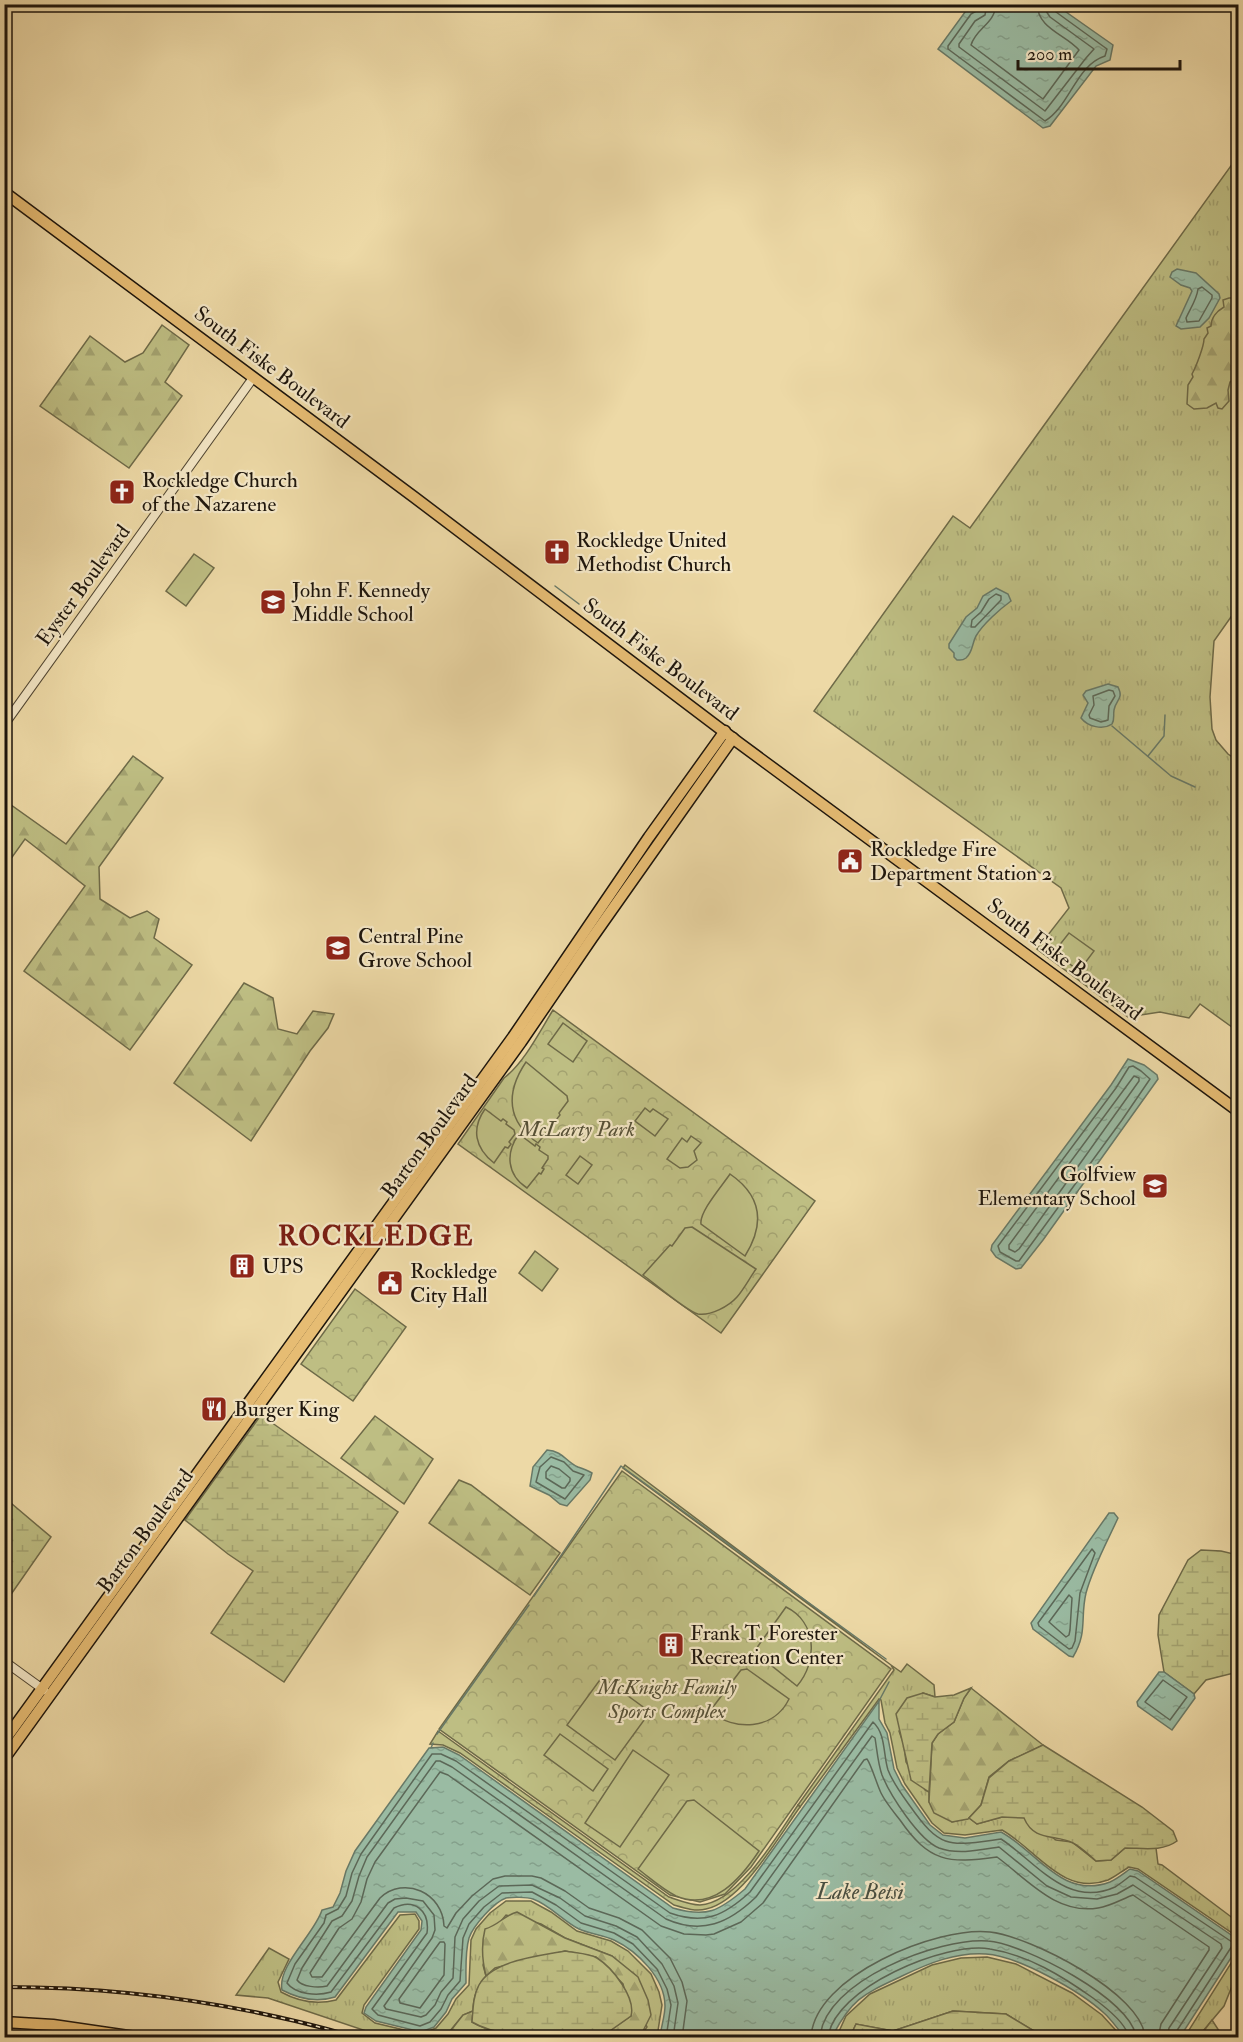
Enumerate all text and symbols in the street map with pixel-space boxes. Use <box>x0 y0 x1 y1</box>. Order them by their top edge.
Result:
scale bar <box>1018 33 1180 71</box>
text: 200 m <box>1027 43 1072 66</box>
street label: South Fiske Boulevard <box>189 300 355 435</box>
place label: Rockledge Church of the Nazarene <box>142 467 298 518</box>
church icon: Rockledge Church of the Nazarene <box>107 477 137 507</box>
street label: Eyster Boulevard <box>30 519 137 651</box>
place label: Rockledge United Methodist Church <box>576 527 731 578</box>
church icon: Rockledge United Methodist Church <box>542 537 572 567</box>
place label: John F. Kennedy Middle School <box>291 577 431 628</box>
school or university icon: John F. Kennedy Middle School <box>258 587 288 617</box>
street label: South Fiske Boulevard <box>578 592 744 727</box>
place label: Rockledge Fire Department Station 2 <box>870 836 1052 887</box>
public building icon: Rockledge Fire Department Station 2 <box>835 846 865 876</box>
street label: South Fiske Boulevard <box>982 892 1148 1027</box>
place label: Central Pine Grove School <box>358 923 473 974</box>
school or university icon: Central Pine Grove School <box>323 933 353 963</box>
street label: Barton Boulevard <box>375 1068 484 1204</box>
park label: McLarty Park <box>517 1116 635 1143</box>
place label: Golfview Elementary School <box>978 1161 1137 1212</box>
school or university icon: Golfview Elementary School <box>1140 1171 1170 1201</box>
district label: ROCKLEDGE <box>278 1220 474 1253</box>
building icon: UPS <box>227 1251 257 1281</box>
place label: UPS <box>262 1253 304 1280</box>
place label: Rockledge City Hall <box>410 1258 497 1309</box>
public building icon: Rockledge City Hall <box>375 1268 405 1298</box>
restaurant icon: Burger King <box>199 1394 229 1424</box>
place label: Burger King <box>234 1396 340 1423</box>
street label: Barton Boulevard <box>91 1463 200 1599</box>
place label: Frank T. Forester Recreation Center <box>690 1620 843 1671</box>
building icon: Frank T. Forester Recreation Center <box>656 1630 686 1660</box>
park label: McKnight Family Sports Complex <box>595 1674 738 1725</box>
water label: Lake Betsi <box>815 1878 904 1906</box>

